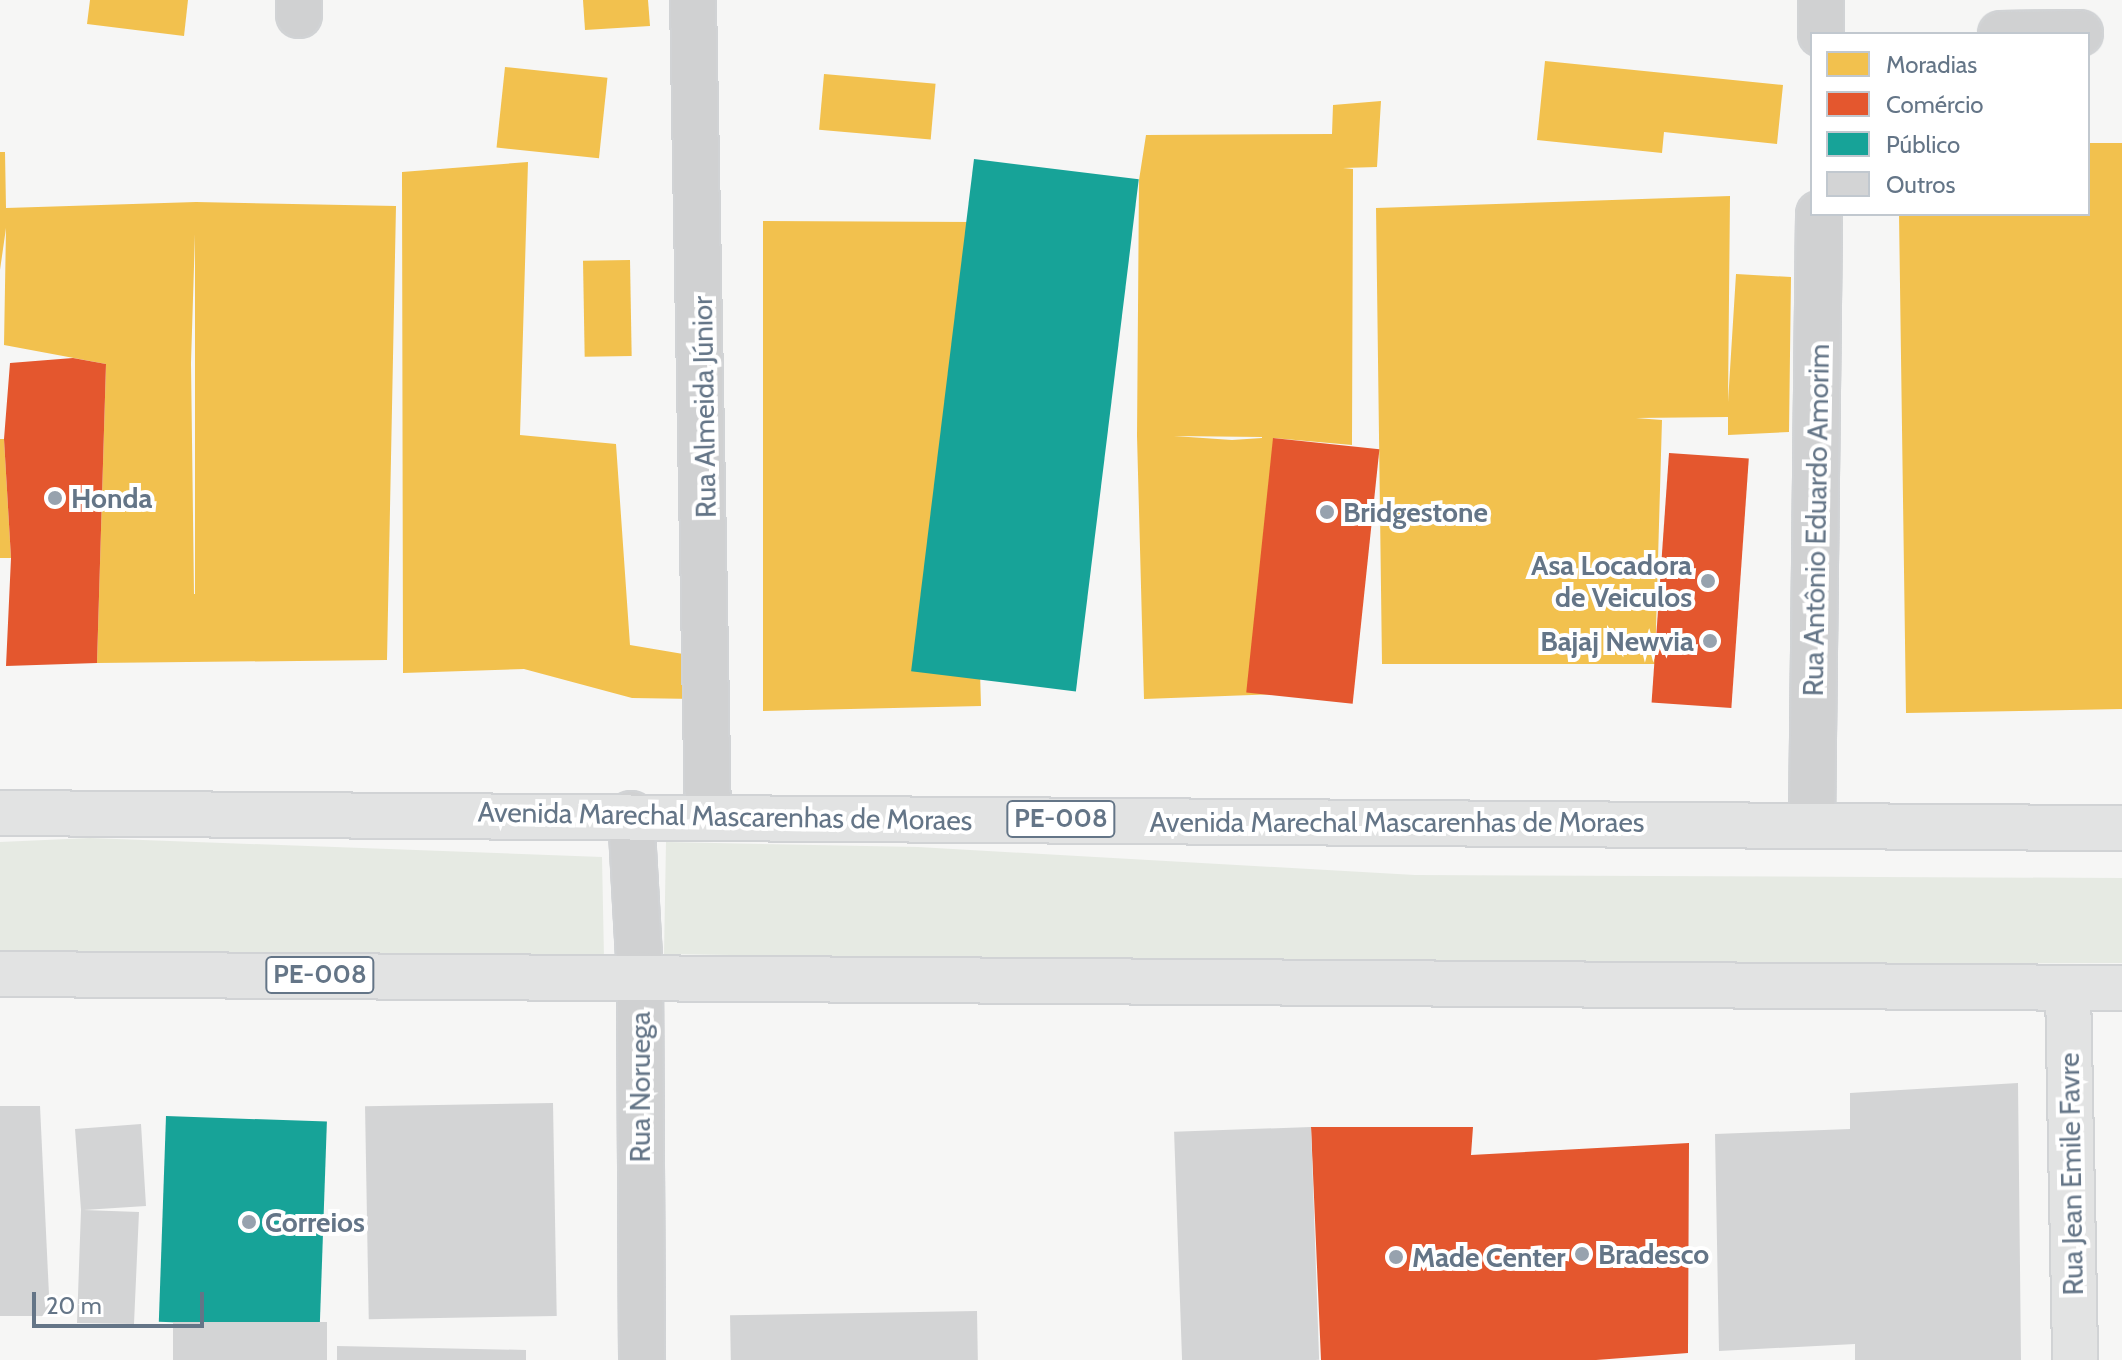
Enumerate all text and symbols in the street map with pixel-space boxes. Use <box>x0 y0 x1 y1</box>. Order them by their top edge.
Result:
legend <box>1810 32 2090 216</box>
text: Moradias <box>1886 50 1977 79</box>
text: Comércio <box>1886 90 1983 119</box>
text: Público <box>1886 130 1960 159</box>
text: Outros <box>1886 170 1955 199</box>
street label: Rua Almeida Júnior <box>685 296 723 518</box>
street label: Rua Antônio Eduardo Amorim <box>1796 343 1836 697</box>
place label: Honda <box>71 481 152 515</box>
marker: Honda <box>46 489 64 507</box>
place label: Bridgestone <box>1343 495 1488 529</box>
marker: Bridgestone <box>1318 503 1336 521</box>
place label: Asa Locadora de Veiculos <box>1531 548 1692 614</box>
marker: Asa Locadora de Veiculos <box>1699 572 1717 590</box>
place label: Bajaj Newvia <box>1540 624 1694 658</box>
marker: Bajaj Newvia <box>1701 632 1719 650</box>
street label: Avenida Marechal Mascarenhas de Moraes <box>477 795 973 837</box>
road number: PE-008 <box>1005 797 1117 841</box>
street label: Avenida Marechal Mascarenhas de Moraes <box>1150 805 1644 839</box>
road number: PE-008 <box>264 953 376 997</box>
street label: Rua Noruega <box>623 1012 657 1162</box>
street label: Rua Jean Emile Favre <box>2052 1052 2090 1296</box>
place label: Correios <box>265 1205 365 1239</box>
marker: Correios <box>240 1213 258 1231</box>
place label: Bradesco <box>1598 1237 1709 1271</box>
place label: Made Center <box>1412 1240 1566 1274</box>
marker: Bradesco <box>1573 1245 1591 1263</box>
marker: Made Center <box>1387 1248 1405 1266</box>
scale bar <box>36 1276 208 1326</box>
text: 20 m <box>46 1291 102 1320</box>

